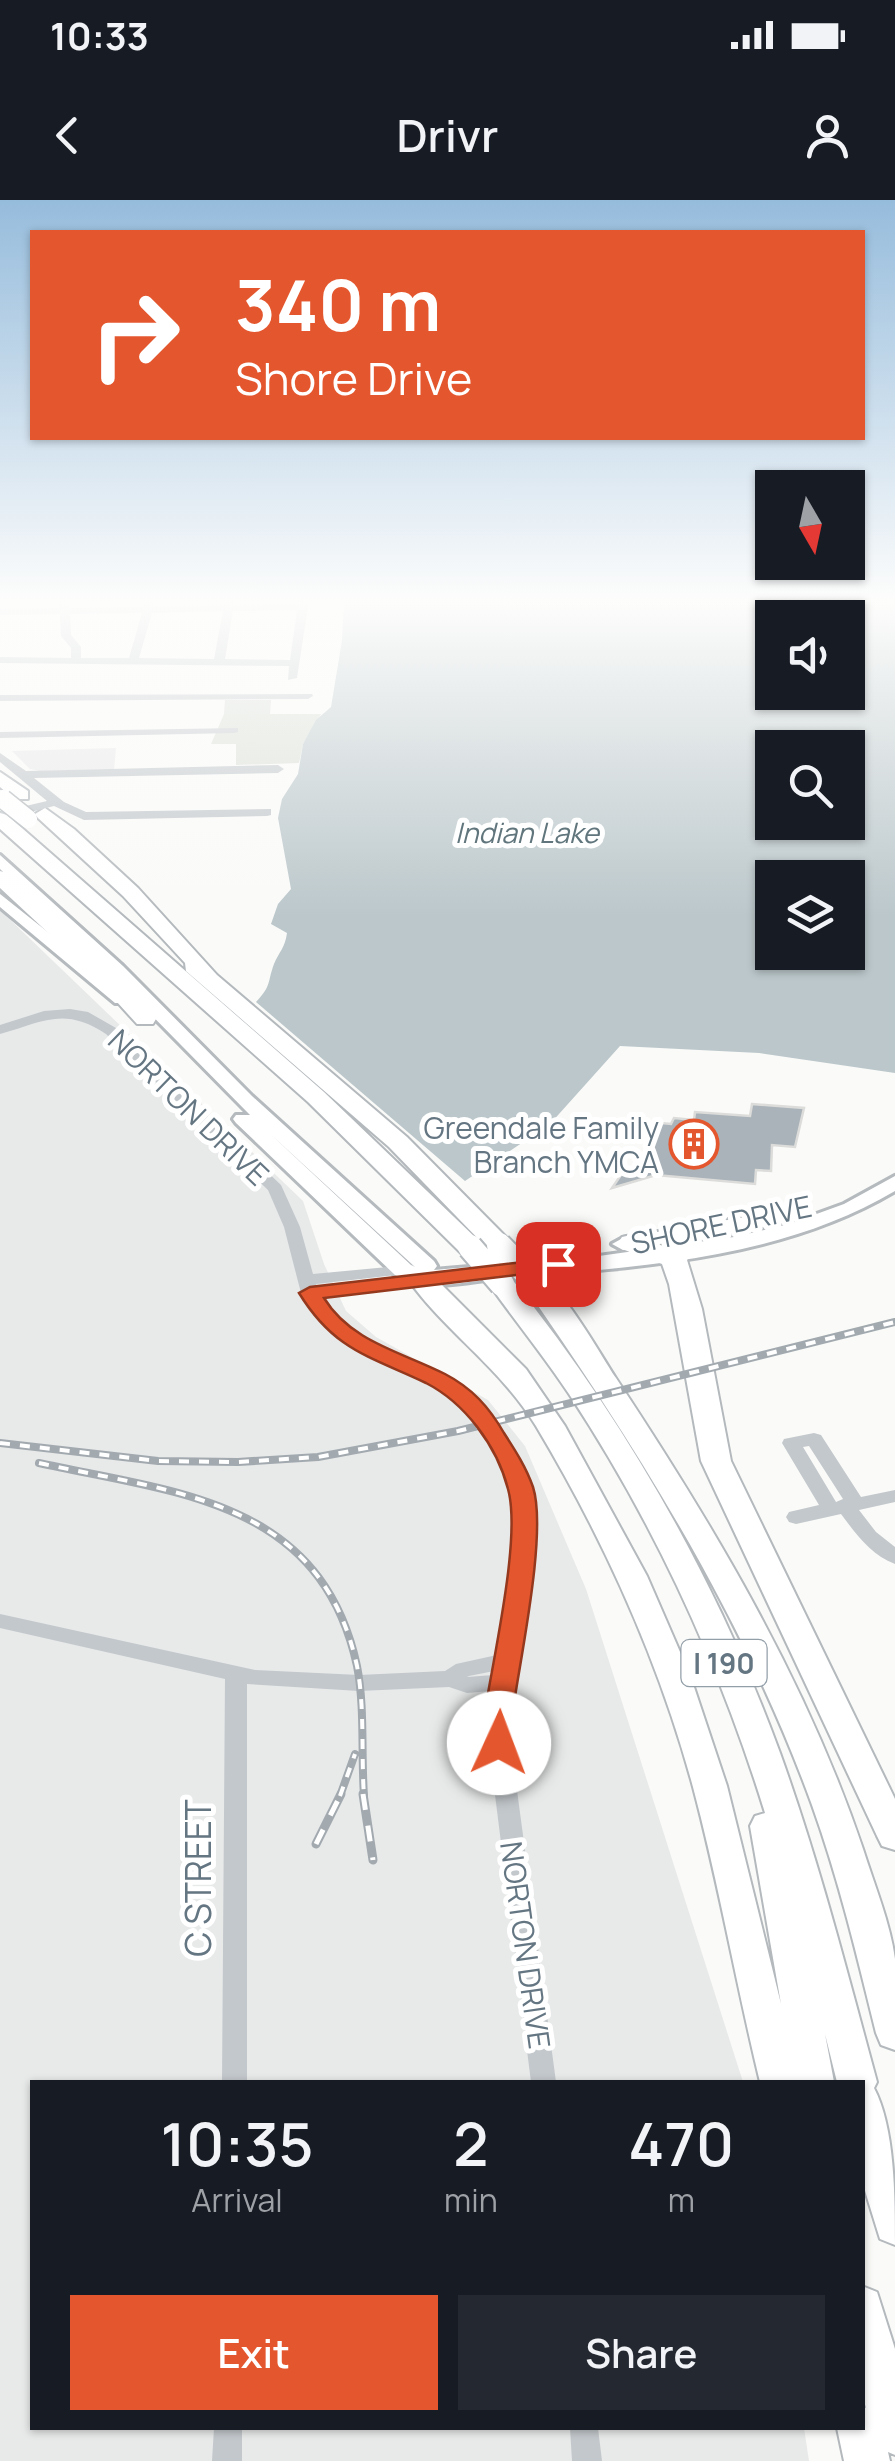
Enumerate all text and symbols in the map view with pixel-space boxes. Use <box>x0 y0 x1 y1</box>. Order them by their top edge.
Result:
text: 10:33 <box>50 9 149 61</box>
text: Drivr <box>397 104 498 166</box>
icon: back <box>40 108 95 163</box>
icon: person <box>800 108 855 163</box>
text: 340 m <box>235 256 441 352</box>
icon: right <box>70 270 200 400</box>
text: Shore Drive <box>235 347 472 409</box>
north arrow <box>755 470 865 580</box>
map controls <box>755 470 865 970</box>
button: sound <box>755 600 865 710</box>
button: search <box>755 730 865 840</box>
water label: Indian Lake <box>455 813 601 851</box>
button: layers <box>755 860 865 970</box>
street label: NORTON DRIVE <box>100 1020 278 1194</box>
place label: Greendale Family Branch YMCA <box>424 1107 659 1182</box>
building icon: Greendale Family Branch YMCA <box>668 1118 720 1170</box>
street label: SHORE DRIVE <box>627 1185 815 1263</box>
pin <box>516 1222 601 1307</box>
icon: arrive <box>531 1237 586 1292</box>
road number: I 190 <box>682 1640 766 1686</box>
position arrow <box>447 1691 551 1795</box>
street label: C STREET <box>174 1799 222 1957</box>
street label: NORTON DRIVE <box>491 1839 561 2051</box>
text: 10:35 <box>161 2102 313 2184</box>
text: 2 <box>453 2102 489 2184</box>
text: 470 <box>628 2102 734 2184</box>
text: Arrival <box>191 2178 283 2222</box>
text: min <box>444 2178 498 2222</box>
text: m <box>668 2178 695 2222</box>
button: Exit <box>70 2295 438 2410</box>
button: Share <box>458 2295 825 2410</box>

